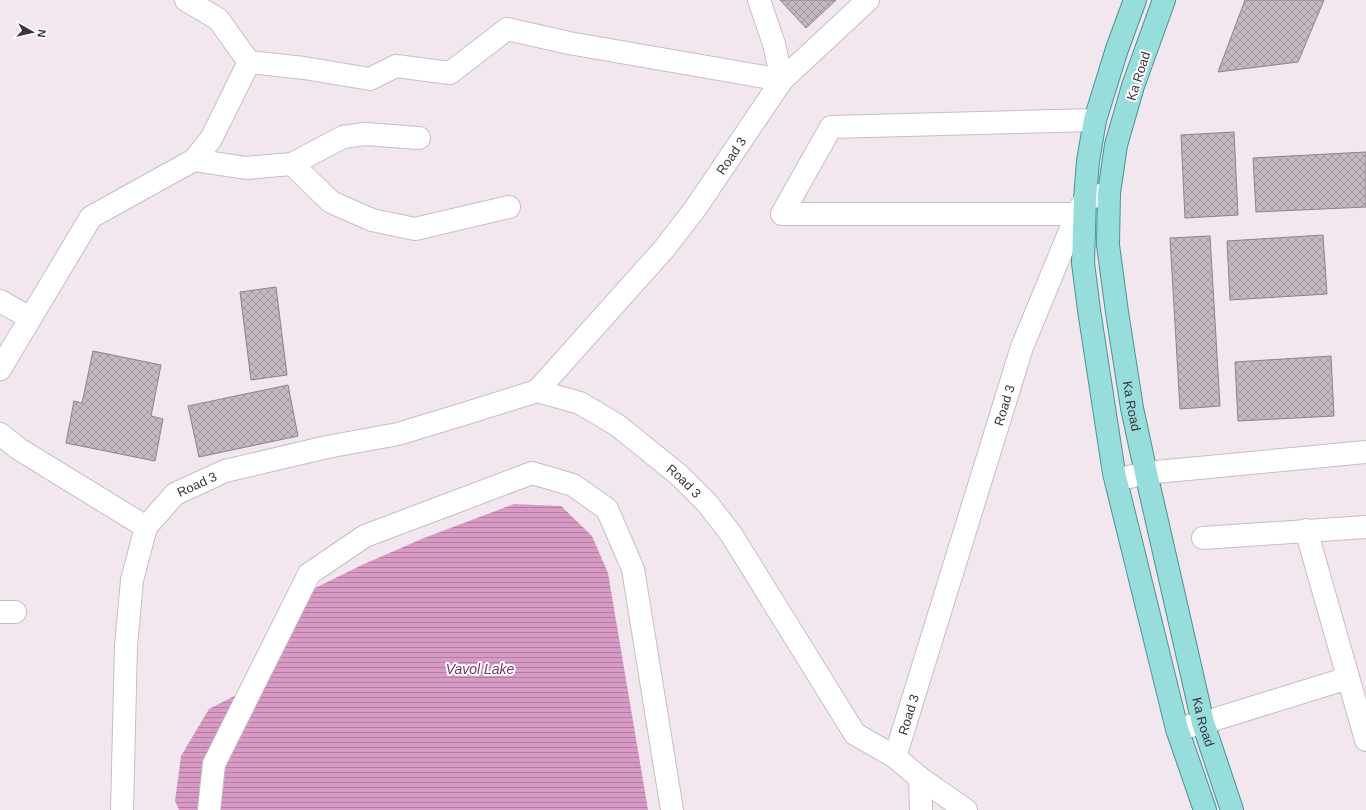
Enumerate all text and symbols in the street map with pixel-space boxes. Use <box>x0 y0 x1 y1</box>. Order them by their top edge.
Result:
north arrow <box>12 12 52 52</box>
text: N <box>35 29 48 38</box>
street label: Ka Road <box>1124 50 1153 103</box>
street label: Road 3 <box>713 134 749 178</box>
street label: Ka Road <box>1120 380 1144 432</box>
street label: Road 3 <box>991 383 1018 428</box>
street label: Road 3 <box>664 461 704 501</box>
street label: Road 3 <box>175 469 219 500</box>
water label: Vavol Lake <box>446 661 515 677</box>
street label: Road 3 <box>895 692 922 737</box>
street label: Ka Road <box>1189 696 1217 749</box>

